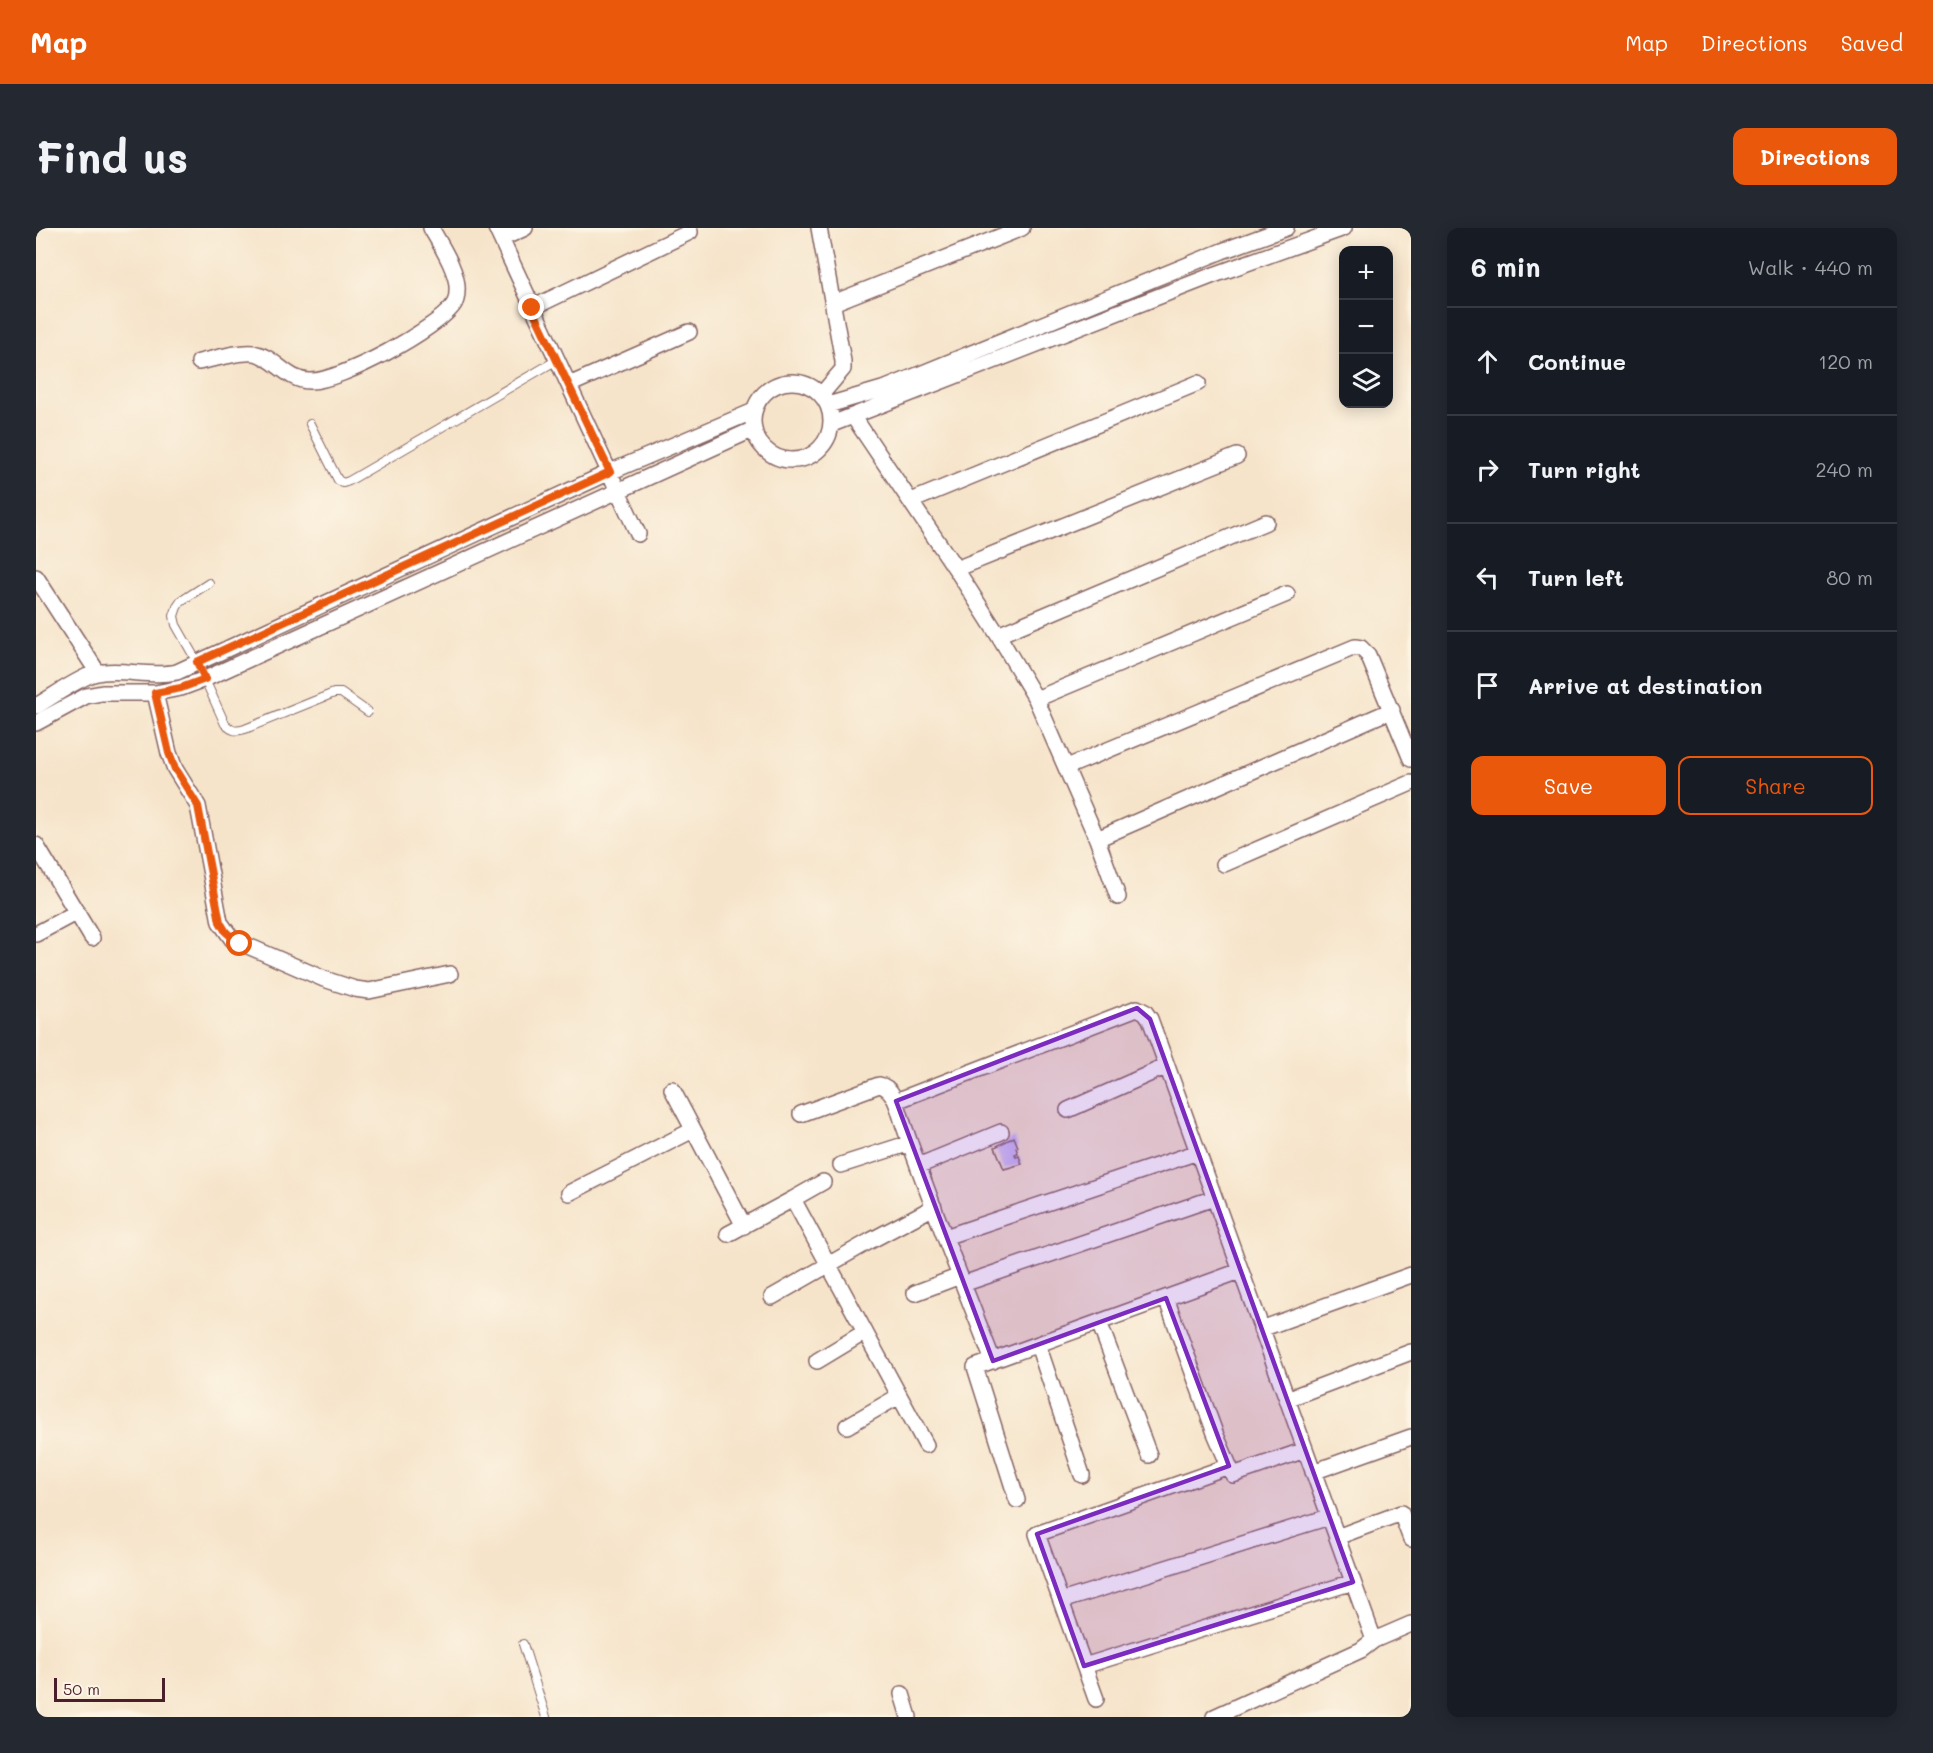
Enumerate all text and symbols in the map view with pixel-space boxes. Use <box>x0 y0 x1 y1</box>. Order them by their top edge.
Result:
text: Map <box>30 24 87 60</box>
text: Map <box>1625 29 1668 56</box>
text: Directions <box>1701 29 1808 56</box>
text: Saved <box>1841 29 1903 56</box>
button: Directions <box>1733 128 1897 185</box>
text: Find us <box>36 129 188 184</box>
map controls <box>1339 246 1393 408</box>
button: + <box>1339 246 1393 300</box>
text: 6 min <box>1471 250 1540 284</box>
text: Walk · 440 m <box>1748 254 1873 280</box>
route end <box>518 294 544 320</box>
button: − <box>1339 300 1393 354</box>
icon: ahead <box>1471 345 1504 378</box>
text: Continue <box>1528 347 1626 376</box>
text: 120 m <box>1818 348 1873 374</box>
button: layers <box>1339 354 1393 408</box>
icon: right <box>1471 453 1504 486</box>
text: Turn right <box>1528 455 1640 484</box>
text: 240 m <box>1815 456 1873 482</box>
icon: left <box>1471 561 1504 594</box>
text: Turn left <box>1528 563 1624 592</box>
text: 80 m <box>1826 564 1873 590</box>
icon: arrive <box>1471 669 1504 702</box>
text: Arrive at destination <box>1528 671 1763 700</box>
button: Save <box>1471 756 1666 815</box>
button: Share <box>1678 756 1873 815</box>
route start <box>226 930 252 956</box>
scale bar <box>54 1675 165 1702</box>
text: 50 m <box>63 1678 100 1699</box>

